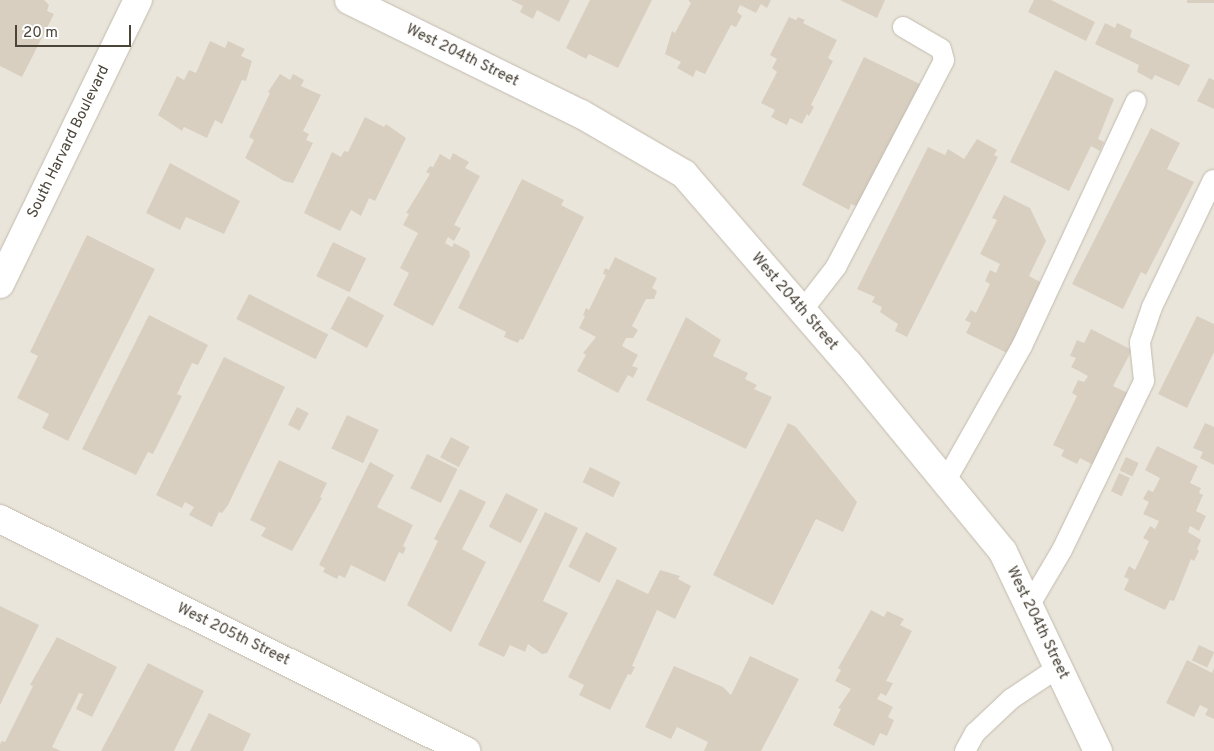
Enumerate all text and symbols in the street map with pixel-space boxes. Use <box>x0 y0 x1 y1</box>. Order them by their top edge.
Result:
scale bar <box>18 15 134 47</box>
street label: West 204th Street <box>403 21 521 91</box>
text: 20 m <box>23 24 58 43</box>
street label: South Harvard Boulevard <box>24 63 114 221</box>
street label: West 204th Street <box>747 250 841 354</box>
street label: West 204th Street <box>1002 564 1072 682</box>
street label: West 205th Street <box>174 600 292 670</box>

